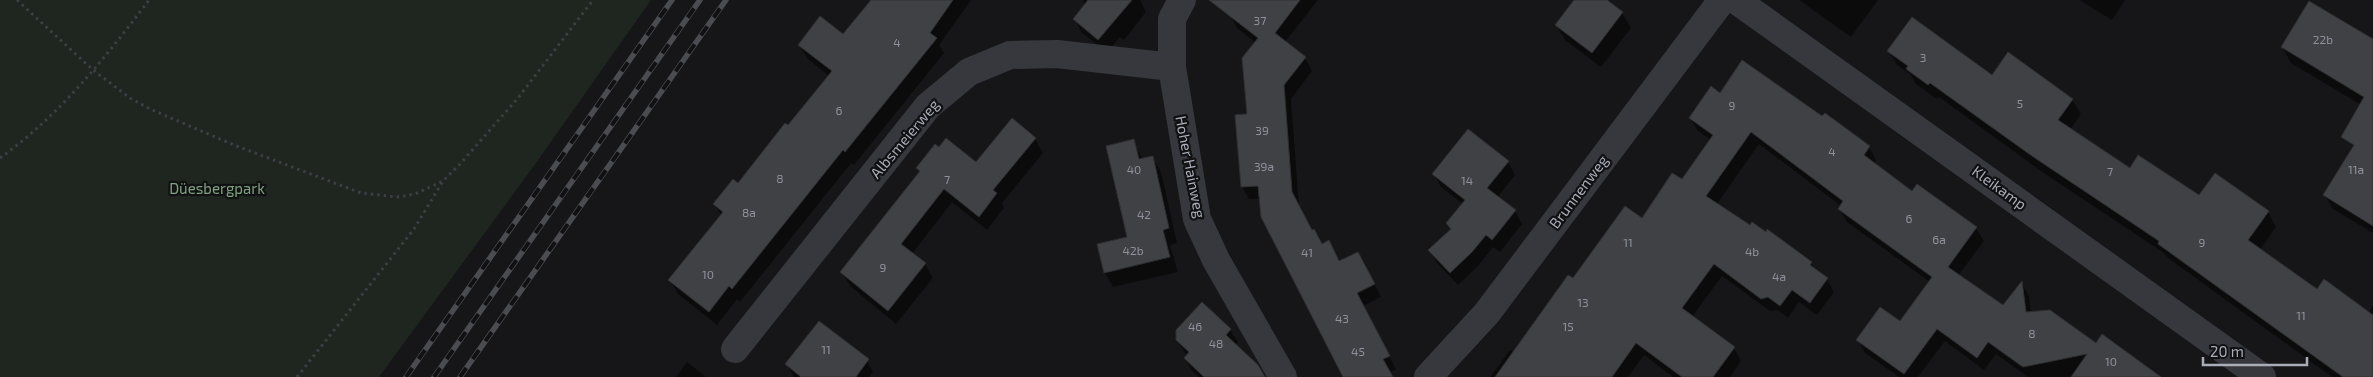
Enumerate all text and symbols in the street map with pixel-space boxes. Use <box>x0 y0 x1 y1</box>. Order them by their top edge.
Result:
house number: 37 <box>1254 13 1266 27</box>
house number: 22b <box>2313 32 2333 46</box>
house number: 4 <box>893 35 901 49</box>
house number: 3 <box>1920 50 1926 64</box>
street label: Albsmeierweg <box>866 95 943 182</box>
house number: 5 <box>2017 96 2023 110</box>
house number: 9 <box>1729 98 1736 112</box>
house number: 6 <box>836 103 843 117</box>
street label: Hoher Hainweg <box>1172 114 1210 220</box>
house number: 39 <box>1255 123 1269 137</box>
house number: 4 <box>1828 144 1836 158</box>
street label: Brunnenweg <box>1545 151 1612 231</box>
house number: 39a <box>1254 159 1274 173</box>
street label: Kleikamp <box>1969 161 2030 213</box>
house number: 40 <box>1127 162 1141 176</box>
house number: 11a <box>2348 162 2364 176</box>
house number: 7 <box>2107 164 2113 178</box>
house number: 8 <box>776 171 784 185</box>
house number: 7 <box>944 172 950 186</box>
house number: 14 <box>1461 173 1473 187</box>
park label: Düesbergpark <box>169 179 265 197</box>
house number: 8a <box>742 205 756 219</box>
house number: 42 <box>1137 207 1151 221</box>
house number: 6 <box>1906 211 1913 225</box>
house number: 6a <box>1932 232 1946 246</box>
house number: 11 <box>1623 235 1633 249</box>
house number: 9 <box>2199 235 2206 249</box>
house number: 42b <box>1123 243 1144 257</box>
house number: 4b <box>1745 244 1759 258</box>
house number: 41 <box>1301 245 1313 259</box>
house number: 9 <box>880 260 887 274</box>
house number: 10 <box>702 267 714 281</box>
house number: 4a <box>1772 269 1786 283</box>
house number: 13 <box>1577 295 1589 309</box>
house number: 11 <box>2296 308 2306 322</box>
house number: 43 <box>1335 311 1349 325</box>
house number: 46 <box>1188 319 1202 333</box>
house number: 15 <box>1562 319 1574 333</box>
house number: 8 <box>2028 326 2036 340</box>
scale bar <box>2203 334 2307 366</box>
house number: 48 <box>1209 336 1223 350</box>
house number: 11 <box>821 342 831 356</box>
text: 20 m <box>2210 342 2244 360</box>
house number: 45 <box>1351 344 1365 358</box>
house number: 10 <box>2105 354 2117 368</box>

